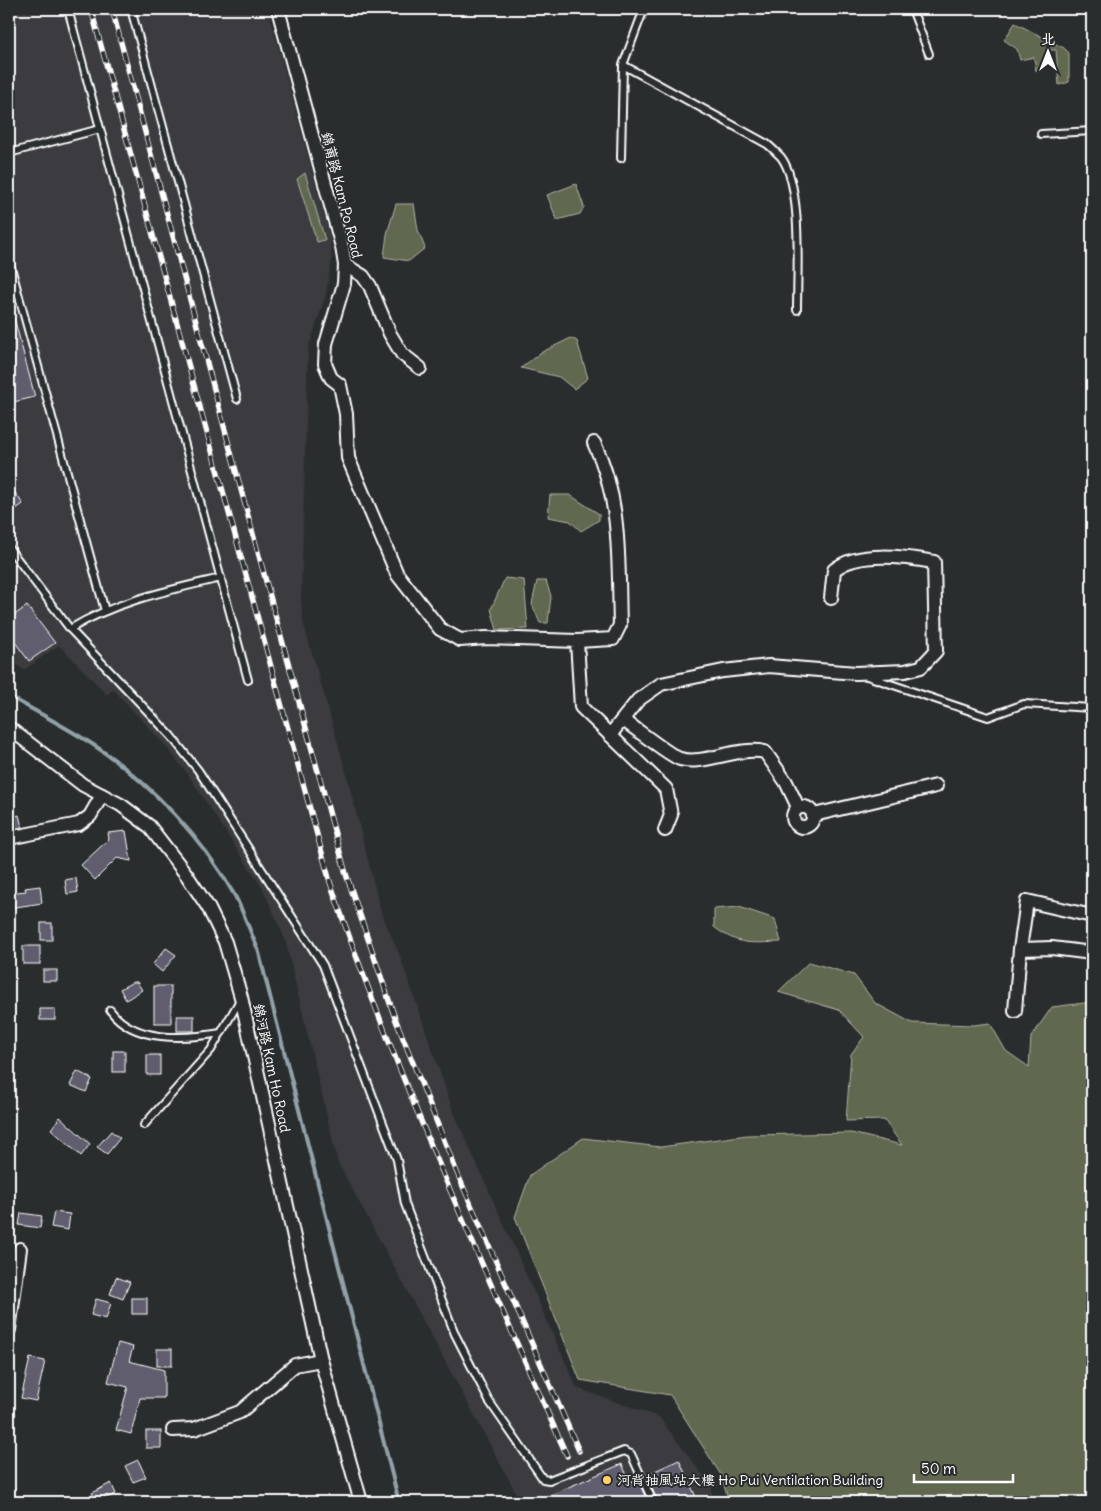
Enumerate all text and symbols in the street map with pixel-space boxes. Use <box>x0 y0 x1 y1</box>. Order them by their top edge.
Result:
north arrow <box>1024 28 1074 78</box>
text: 北 <box>1041 30 1055 48</box>
street label: 錦莆路 Kam Po Road <box>318 130 366 260</box>
street label: 錦河路 Kam Ho Road <box>250 1002 294 1134</box>
scale bar <box>914 1451 1012 1483</box>
text: 50 m <box>921 1459 956 1478</box>
place label: 河背抽風站大樓 Ho Pui Ventilation Building <box>617 1471 883 1489</box>
marker: 河背抽風站大樓 Ho Pui Ventilation Building <box>601 1474 613 1486</box>

